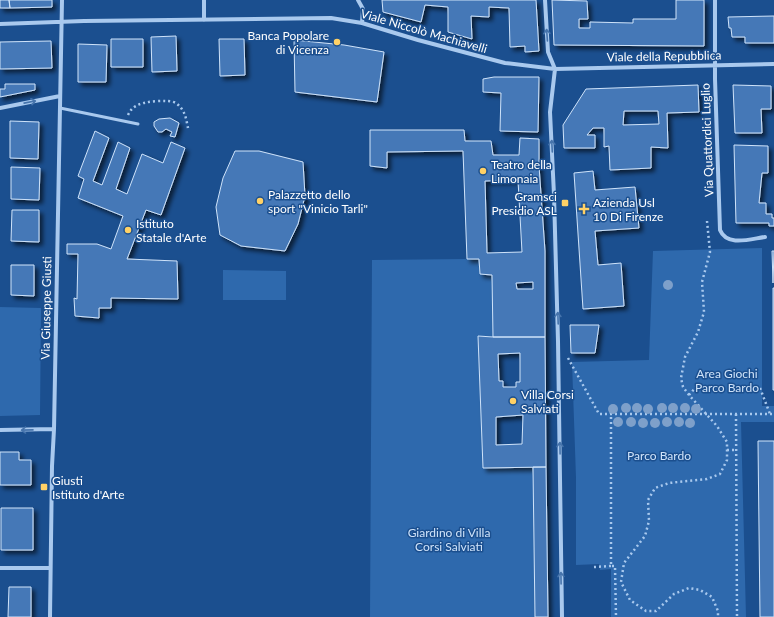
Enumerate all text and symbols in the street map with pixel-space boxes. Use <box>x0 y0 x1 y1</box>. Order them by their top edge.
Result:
street label: Viale Niccolò Machiavelli <box>359 6 489 56</box>
place label: Banca Popolare di Vicenza <box>247 28 329 57</box>
one-way arrow <box>543 29 551 42</box>
marker: Banca Popolare di Vicenza <box>332 37 342 47</box>
street label: Viale della Repubblica <box>607 47 721 64</box>
street label: Via Quattordici Luglio <box>698 83 716 197</box>
one-way arrow <box>23 98 36 106</box>
one-way arrow <box>548 140 556 153</box>
place label: Teatro della Limonaia <box>491 157 552 186</box>
marker: Teatro della Limonaia <box>478 166 488 176</box>
place label: Palazzetto dello sport "Vinicio Tarli" <box>268 187 368 216</box>
place label: Gramsci Presidio ASL <box>492 189 557 218</box>
place label: Azienda Usl 10 Di Firenze <box>593 195 663 224</box>
marker: Palazzetto dello sport "Vinicio Tarli" <box>255 196 265 206</box>
marker: Gramsci Presidio ASL <box>560 198 570 208</box>
marker: Azienda Usl 10 Di Firenze <box>578 203 590 215</box>
place label: Istituto Statale d'Arte <box>136 216 207 245</box>
marker: Istituto Statale d'Arte <box>123 225 133 235</box>
street label: Via Giuseppe Giusti <box>38 256 54 360</box>
one-way arrow <box>554 312 561 325</box>
park label: Area Giochi Parco Bardo <box>695 366 759 395</box>
place label: Villa Corsi Salviati <box>521 387 574 416</box>
marker: Villa Corsi Salviati <box>508 396 518 406</box>
one-way arrow <box>21 426 34 434</box>
one-way arrow <box>556 442 564 455</box>
park label: Parco Bardo <box>627 448 691 463</box>
place label: Giusti Istituto d'Arte <box>52 473 124 502</box>
marker: Giusti Istituto d'Arte <box>39 482 49 492</box>
park label: Giardino di Villa Corsi Salviati <box>408 525 490 554</box>
one-way arrow <box>558 572 565 585</box>

